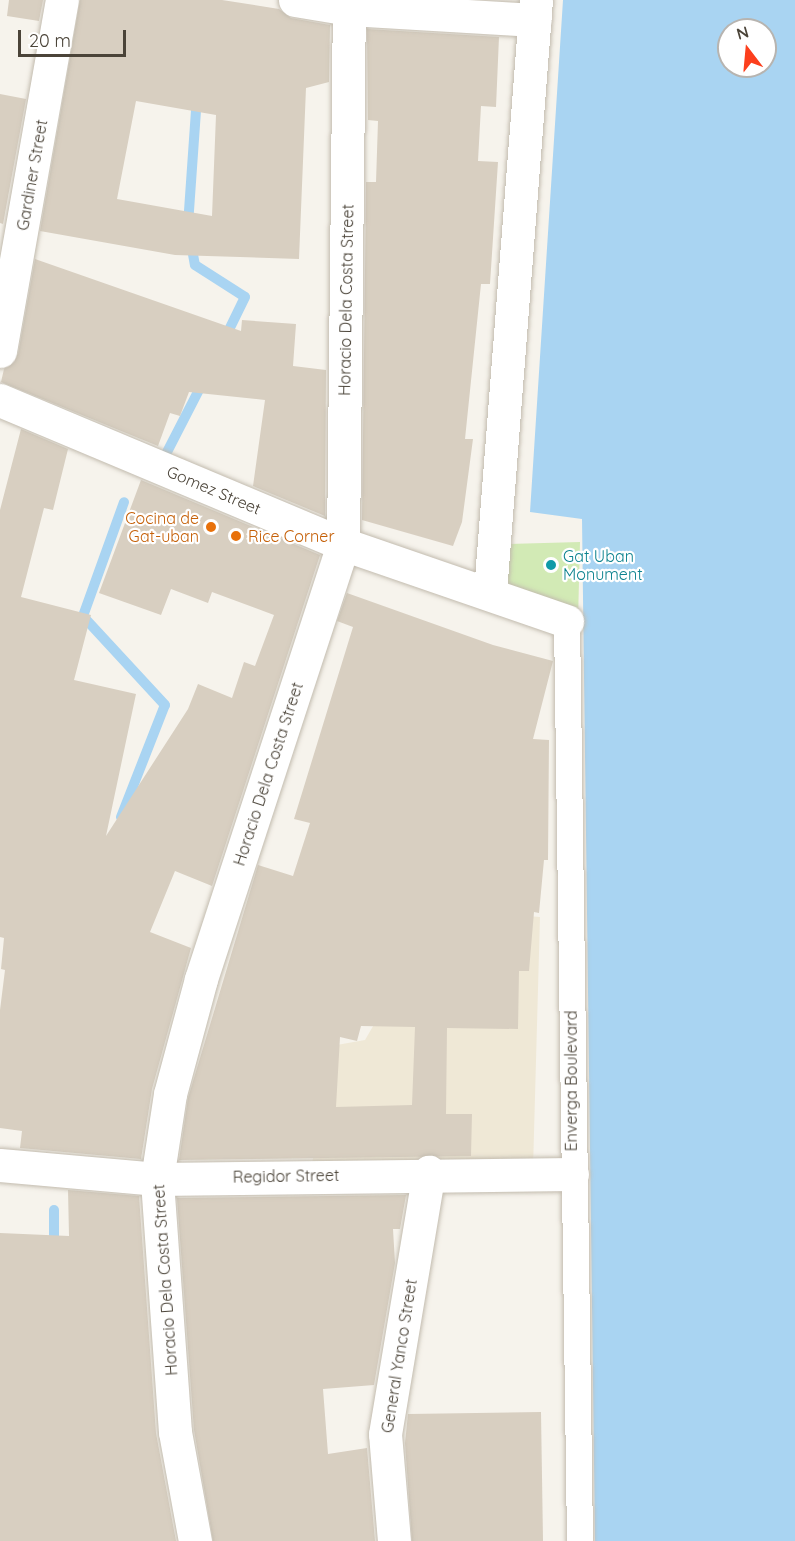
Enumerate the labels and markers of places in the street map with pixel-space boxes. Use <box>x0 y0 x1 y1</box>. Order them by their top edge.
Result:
place label: Cocina de Gat-uban <box>125 508 199 546</box>
marker: Cocina de Gat-uban <box>204 520 218 534</box>
place label: Rice Corner <box>248 526 335 546</box>
marker: Rice Corner <box>229 529 243 543</box>
place label: Gat Uban Monument <box>563 546 643 584</box>
marker: Gat Uban Monument <box>544 558 558 572</box>

